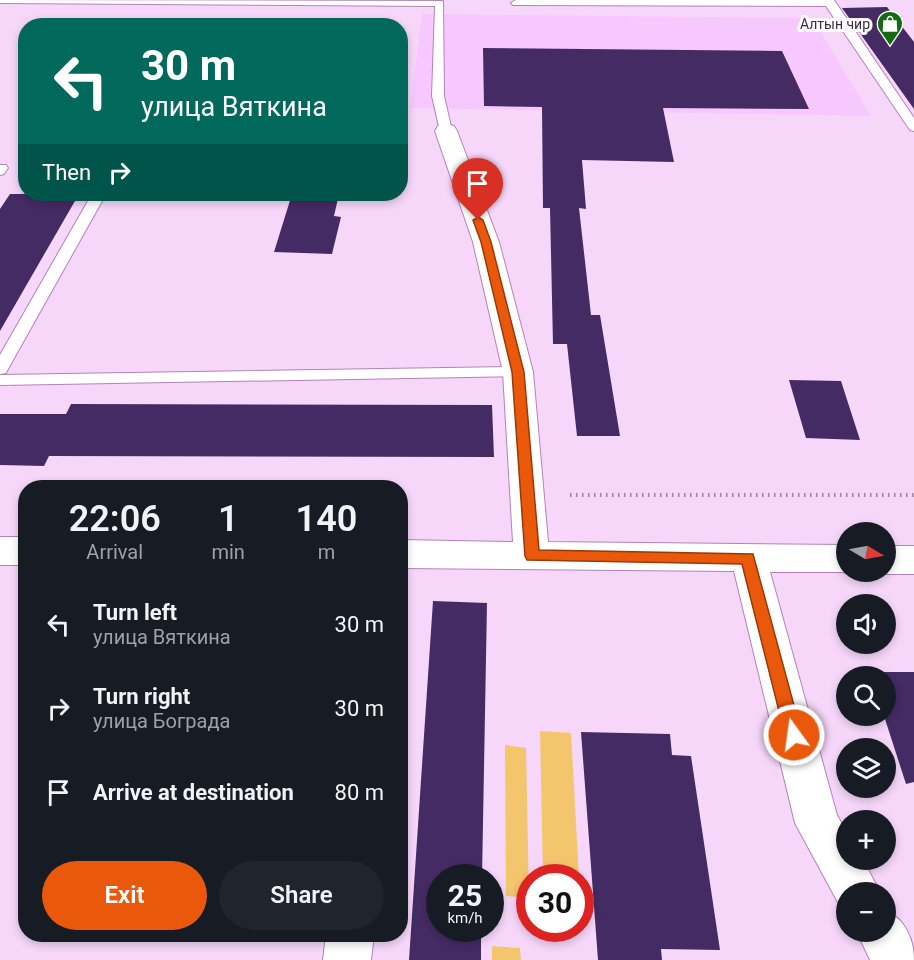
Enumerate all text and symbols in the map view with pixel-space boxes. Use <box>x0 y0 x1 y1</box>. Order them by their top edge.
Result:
shop icon: Алтын чир <box>875 9 905 47</box>
place label: Алтын чир <box>800 16 870 32</box>
text: 30 m <box>141 41 236 90</box>
icon: left <box>42 42 120 120</box>
text: улица Вяткина <box>141 91 327 123</box>
icon: right <box>103 156 136 189</box>
pin <box>452 158 503 220</box>
text: Then <box>42 160 91 185</box>
icon: arrive <box>461 167 494 200</box>
text: 22:06 <box>69 498 161 540</box>
text: 1 <box>218 498 238 540</box>
text: 140 <box>296 498 357 540</box>
north arrow <box>836 522 896 582</box>
map controls <box>836 522 896 942</box>
text: Arrival <box>86 540 143 564</box>
text: min <box>211 540 245 564</box>
text: m <box>318 540 335 564</box>
button: sound <box>836 594 896 654</box>
text: Turn left <box>93 600 177 625</box>
icon: left <box>42 608 75 641</box>
text: 30 m <box>335 612 384 637</box>
text: улица Вяткина <box>93 625 231 649</box>
button: search <box>836 666 896 726</box>
text: Turn right <box>93 684 190 709</box>
icon: right <box>42 692 75 725</box>
text: 30 m <box>335 696 384 721</box>
position arrow <box>762 703 826 767</box>
text: улица Бограда <box>93 709 230 733</box>
button: layers <box>836 738 896 798</box>
icon: arrive <box>42 776 75 809</box>
text: Arrive at destination <box>93 780 294 805</box>
text: 80 m <box>335 780 384 805</box>
button: + <box>836 810 896 870</box>
button: Exit <box>42 861 207 930</box>
button: Share <box>219 861 384 930</box>
speed limit sign: 30 <box>516 864 594 942</box>
text: 25 <box>448 878 482 913</box>
button: − <box>836 882 896 942</box>
text: km/h <box>447 909 483 927</box>

